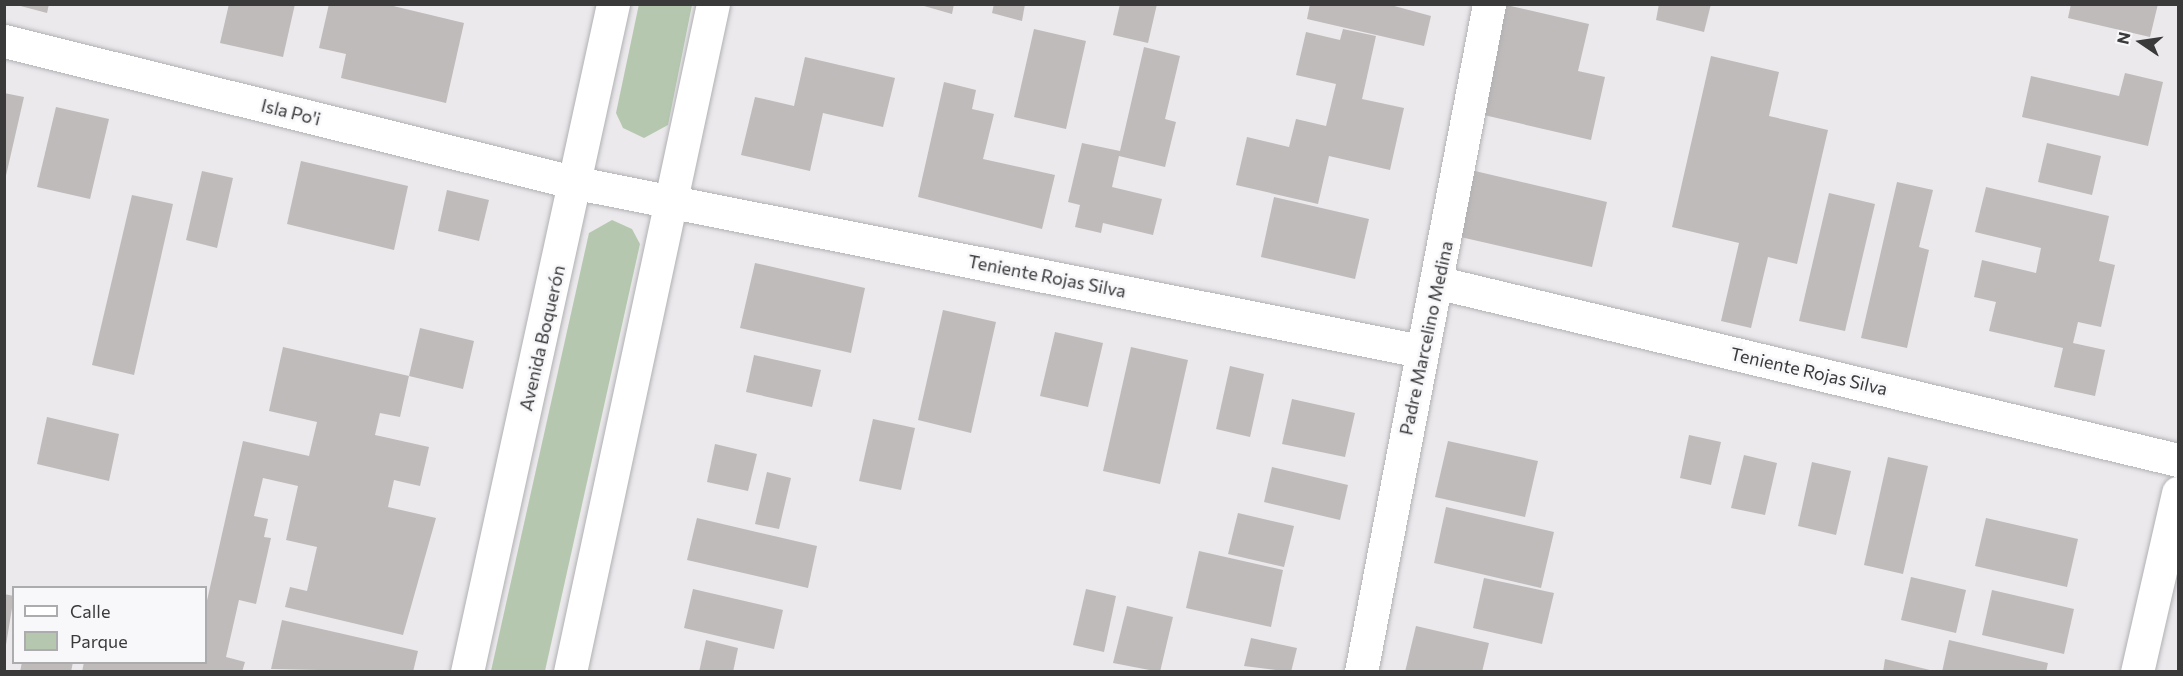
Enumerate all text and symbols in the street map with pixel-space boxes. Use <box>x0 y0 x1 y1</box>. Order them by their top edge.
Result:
north arrow <box>2111 12 2171 72</box>
text: N <box>2112 30 2134 46</box>
street label: Isla Po'i <box>259 94 323 130</box>
street label: Padre Marcelino Medina <box>1395 239 1457 437</box>
street label: Teniente Rojas Silva <box>966 250 1128 302</box>
street label: Avenida Boquerón <box>515 263 569 413</box>
street label: Teniente Rojas Silva <box>1728 342 1890 400</box>
legend <box>12 586 207 664</box>
text: Calle <box>70 600 110 622</box>
text: Parque <box>70 630 128 652</box>

